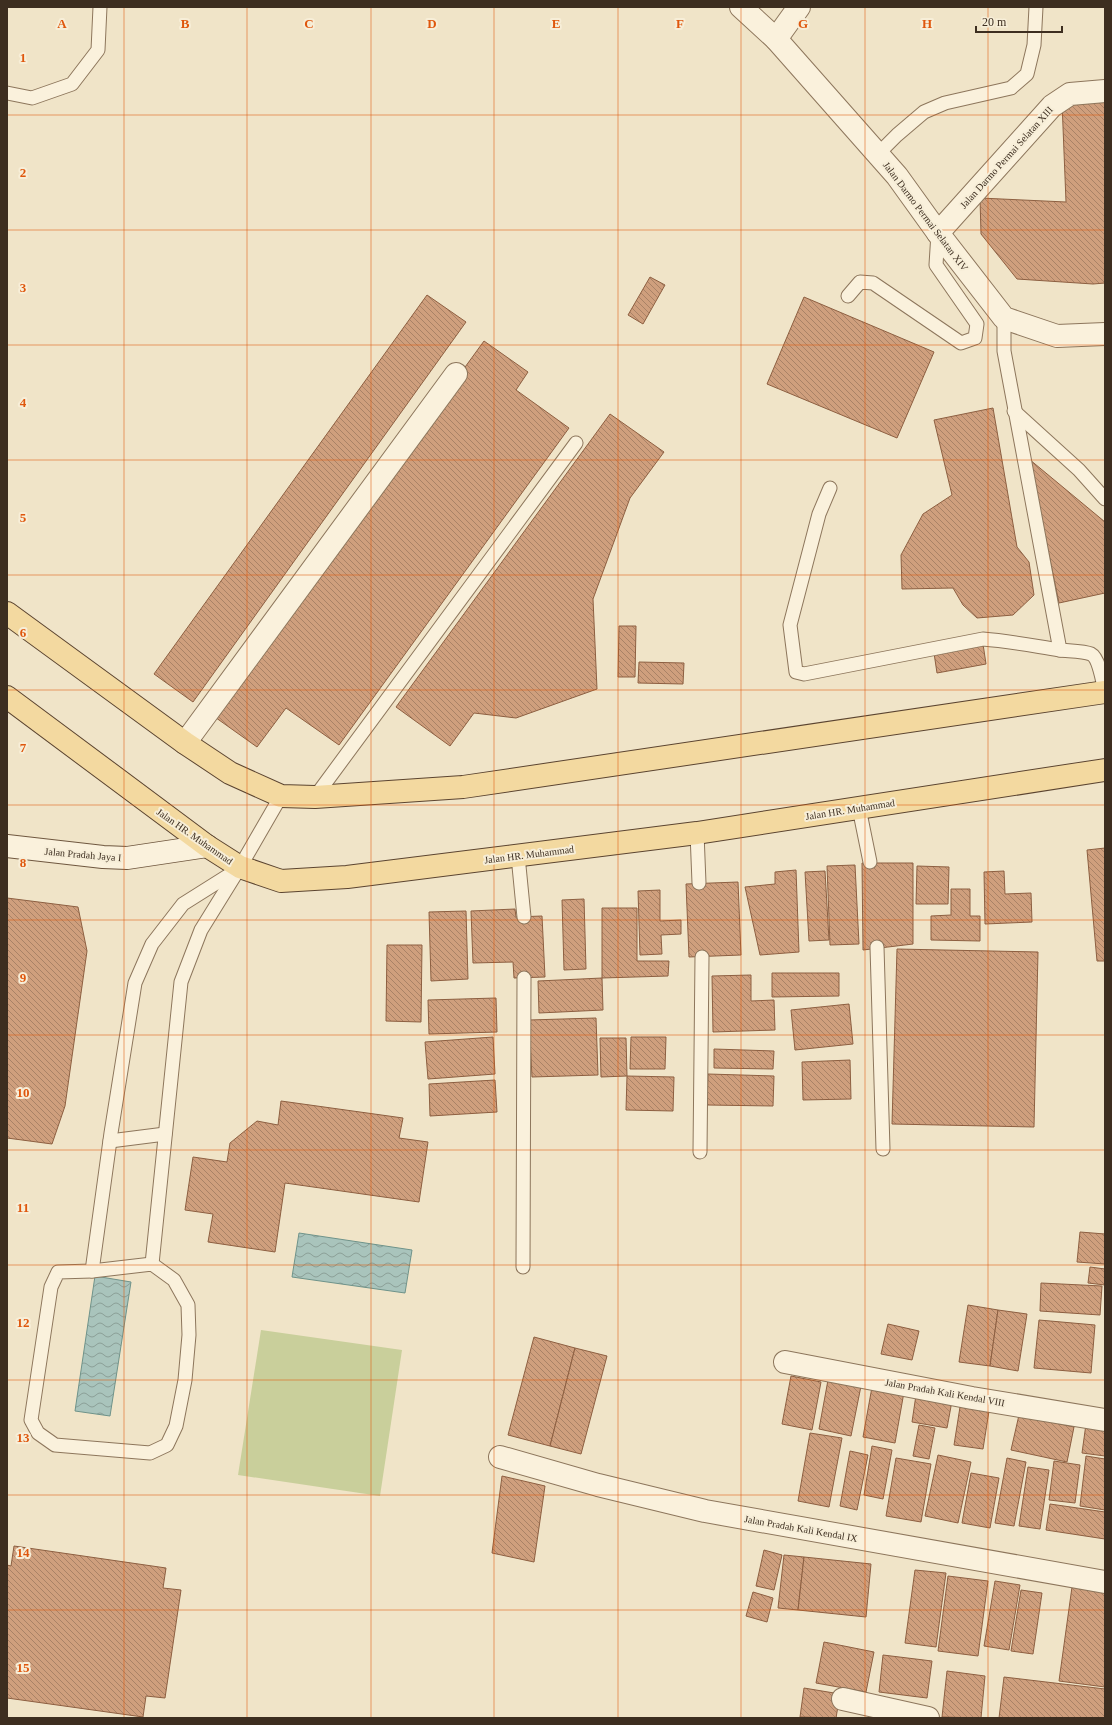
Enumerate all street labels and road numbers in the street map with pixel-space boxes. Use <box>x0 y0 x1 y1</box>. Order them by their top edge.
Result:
street label: Jalan Darmo Permai Selatan XIII <box>958 104 1055 211</box>
street label: Jalan Darmo Permai Selatan XIV <box>881 160 971 274</box>
street label: Jalan HR. Muhammad <box>805 797 896 822</box>
street label: Jalan HR. Muhammad <box>155 806 235 867</box>
street label: Jalan HR. Muhammad <box>484 844 575 865</box>
street label: Jalan Pradah Jaya I <box>44 846 122 863</box>
street label: Jalan Pradah Kali Kendal VIII <box>884 1377 1006 1408</box>
street label: Jalan Pradah Kali Kendal IX <box>743 1513 859 1544</box>

